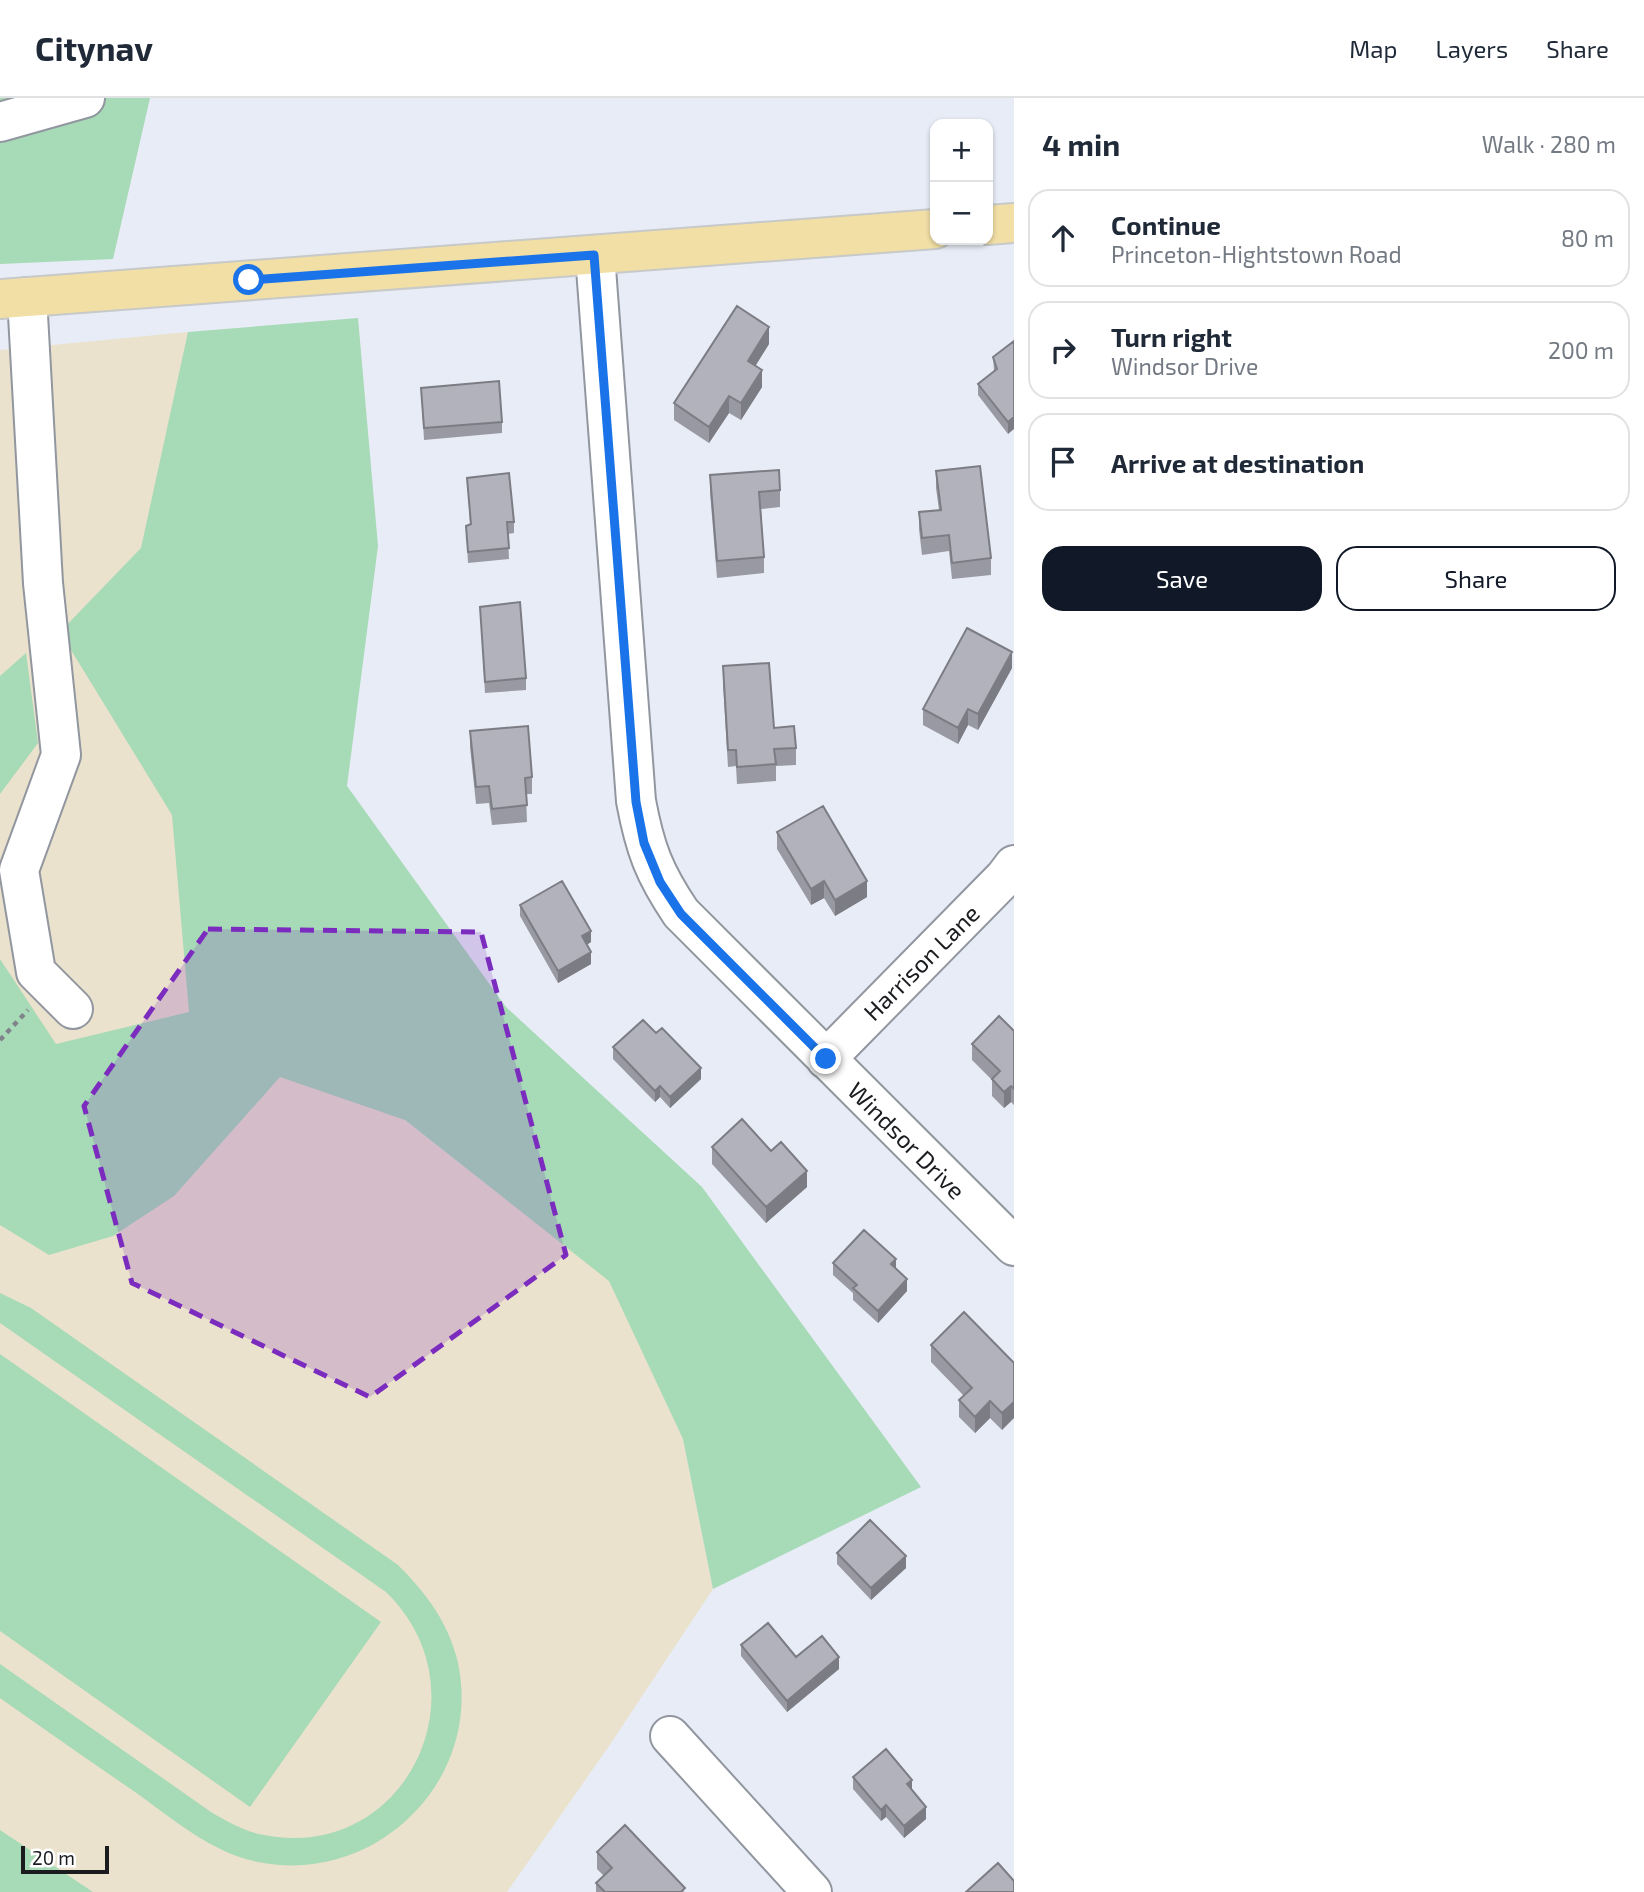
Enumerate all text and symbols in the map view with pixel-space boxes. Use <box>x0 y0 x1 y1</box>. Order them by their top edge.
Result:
text: Citynav <box>35 28 153 68</box>
text: Map <box>1349 34 1397 63</box>
text: Layers <box>1435 34 1508 63</box>
text: Share <box>1546 34 1609 63</box>
map controls <box>930 119 993 245</box>
button: + <box>930 119 993 182</box>
text: 4 min <box>1042 126 1120 162</box>
text: Walk · 280 m <box>1482 130 1616 158</box>
button: − <box>930 182 993 245</box>
text: Continue <box>1111 209 1221 240</box>
icon: ahead <box>1044 219 1082 257</box>
text: 80 m <box>1561 224 1614 252</box>
text: Princeton-Hightstown Road <box>1111 240 1402 268</box>
route start <box>233 264 264 295</box>
text: Turn right <box>1111 321 1232 352</box>
icon: right <box>1044 331 1082 369</box>
text: 200 m <box>1548 336 1614 364</box>
text: Windsor Drive <box>1111 352 1258 380</box>
icon: arrive <box>1044 443 1082 481</box>
text: Arrive at destination <box>1111 447 1364 478</box>
button: Save <box>1042 546 1322 611</box>
button: Share <box>1336 546 1616 611</box>
street label: Harrison Lane <box>857 898 985 1026</box>
route end <box>810 1043 841 1074</box>
street label: Windsor Drive <box>842 1075 972 1205</box>
scale bar <box>21 1843 108 1875</box>
text: 20 m <box>32 1846 75 1869</box>

